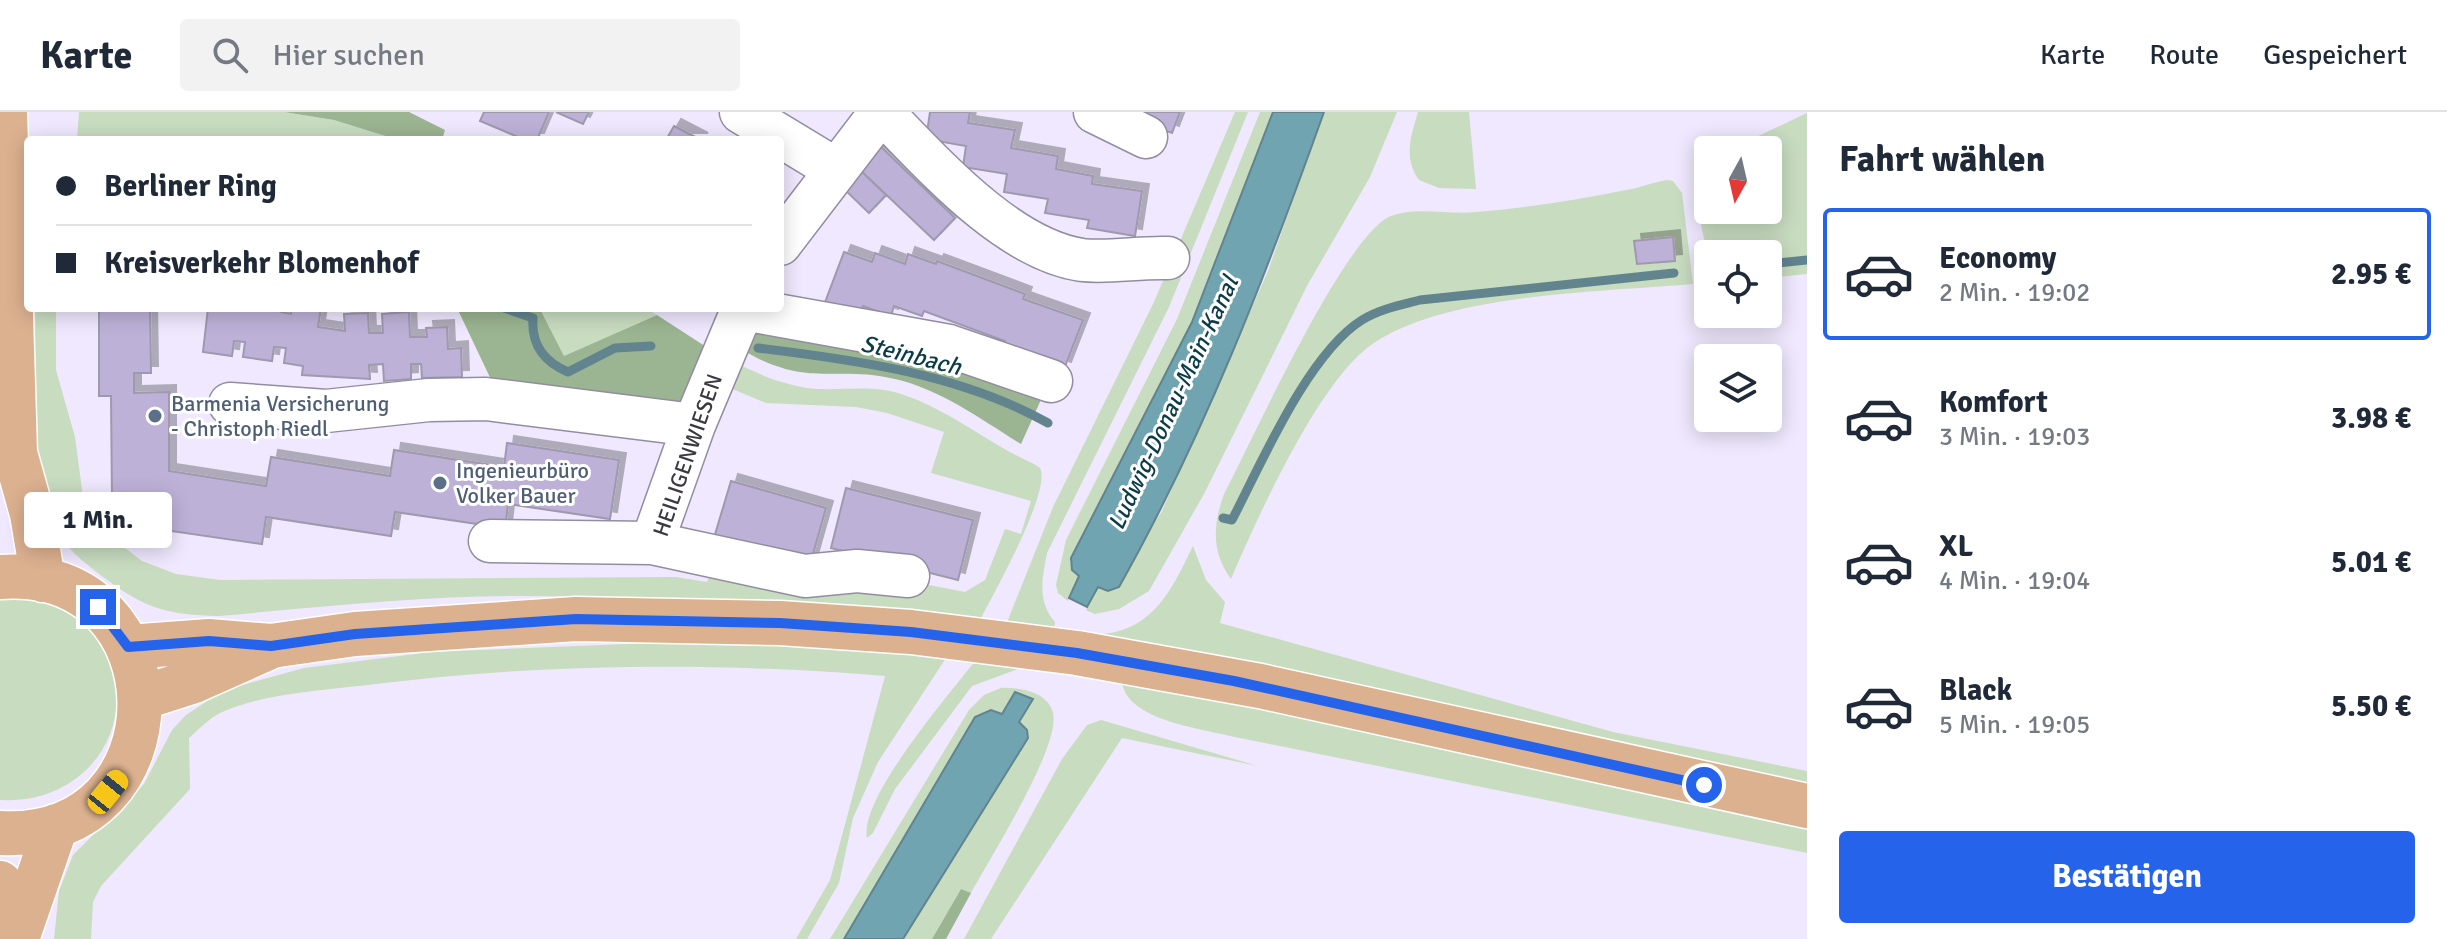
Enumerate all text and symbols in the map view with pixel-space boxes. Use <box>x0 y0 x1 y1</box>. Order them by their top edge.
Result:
search box <box>180 19 740 91</box>
text: Karte <box>40 32 132 79</box>
icon: search <box>208 33 252 77</box>
text: Hier suchen <box>272 37 425 74</box>
text: Karte <box>2040 38 2105 72</box>
text: Route <box>2149 38 2219 72</box>
text: Gespeichert <box>2263 38 2407 72</box>
north arrow <box>1694 136 1782 224</box>
map controls <box>1694 136 1782 432</box>
text: Fahrt wählen <box>1839 137 2045 182</box>
text: Berliner Ring <box>104 168 277 205</box>
icon: car <box>1843 238 1915 310</box>
button: locate <box>1694 240 1782 328</box>
text: Economy <box>1939 240 2056 277</box>
text: Kreisverkehr Blomenhof <box>104 245 419 282</box>
text: 2.95 € <box>2331 256 2411 293</box>
water label: Ludwig-Donau-Main-Kanal <box>1101 270 1246 535</box>
text: 2 Min. · 19:02 <box>1939 277 2090 309</box>
water label: Steinbach <box>858 328 965 382</box>
button: layers <box>1694 344 1782 432</box>
street label: HEILIGENWIESEN <box>647 370 728 540</box>
icon: car <box>1843 382 1915 454</box>
text: Komfort <box>1939 384 2048 421</box>
place label: Barmenia Versicherung - Christoph Riedl <box>171 390 389 442</box>
text: 3.98 € <box>2331 400 2411 437</box>
marker: Barmenia Versicherung - Christoph Riedl <box>146 407 164 425</box>
text: 3 Min. · 19:03 <box>1939 421 2090 453</box>
place label: Ingenieurbüro Volker Bauer <box>456 457 589 509</box>
marker: Ingenieurbüro Volker Bauer <box>431 474 449 492</box>
callout: 1 Min. <box>24 491 172 547</box>
text: 1 Min. <box>63 504 133 536</box>
icon: car <box>1843 526 1915 598</box>
text: XL <box>1939 528 1973 565</box>
text: 5.01 € <box>2331 544 2411 581</box>
text: 4 Min. · 19:04 <box>1939 565 2090 597</box>
route end <box>80 589 116 625</box>
icon: car <box>1843 670 1915 742</box>
text: Black <box>1939 672 2012 709</box>
text: 5.50 € <box>2331 688 2411 725</box>
text: 5 Min. · 19:05 <box>1939 709 2090 741</box>
car <box>84 766 132 818</box>
route start <box>1686 767 1722 803</box>
button: Bestätigen <box>1839 831 2415 923</box>

